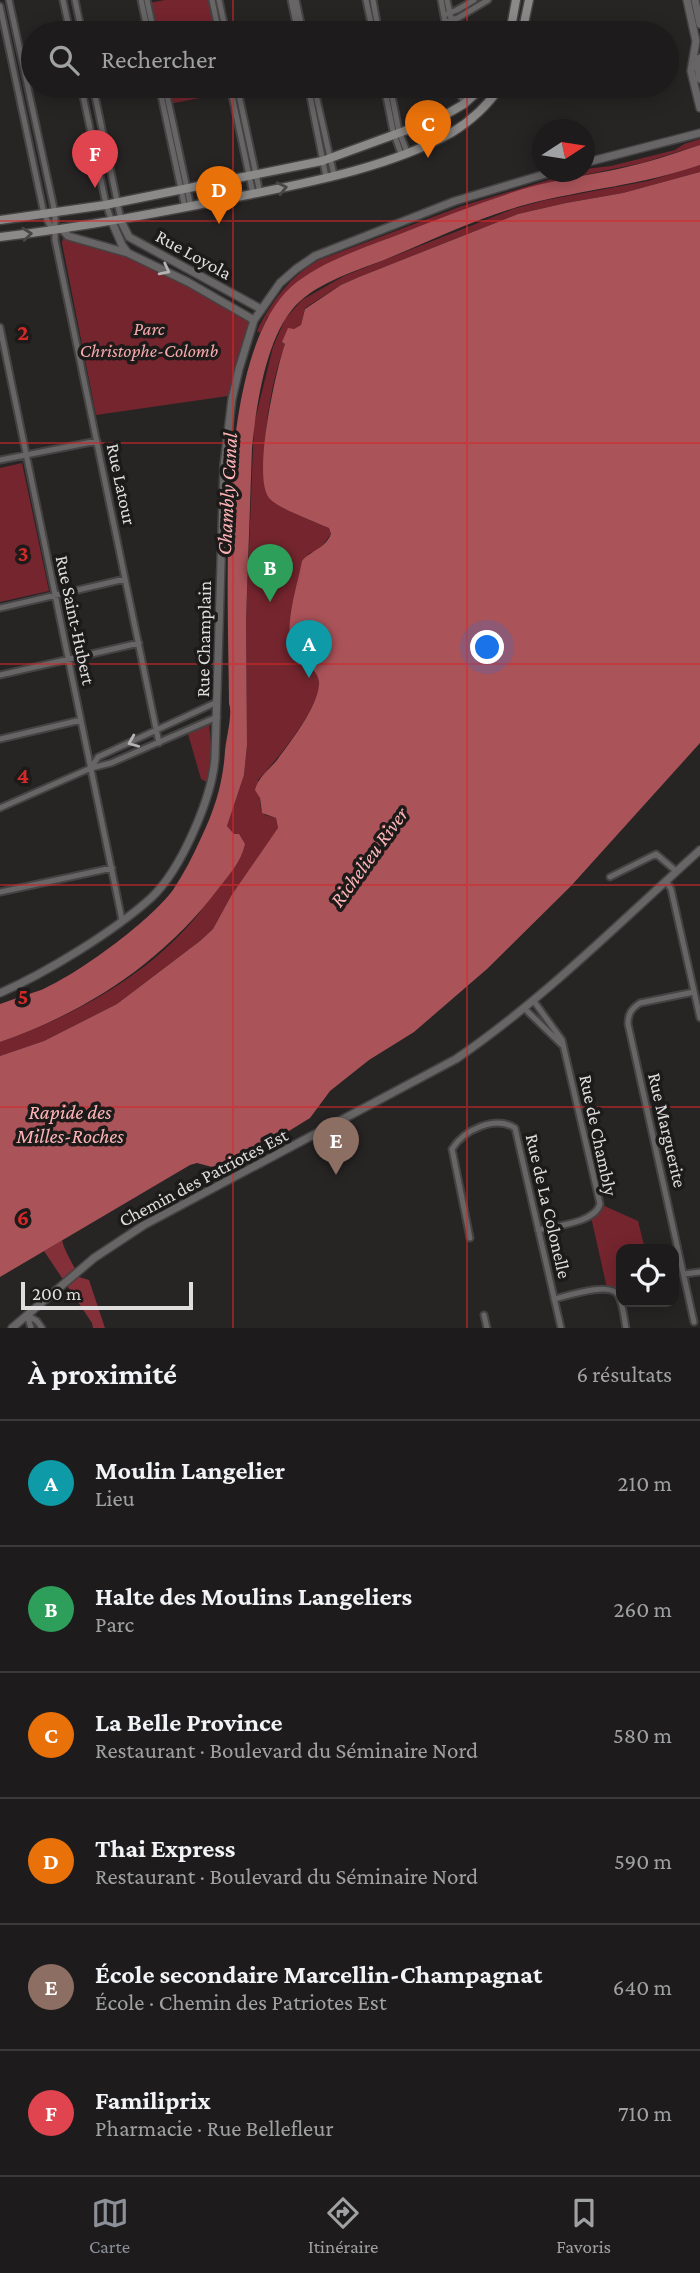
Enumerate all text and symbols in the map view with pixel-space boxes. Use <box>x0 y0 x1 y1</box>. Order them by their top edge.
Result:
search box <box>21 21 679 98</box>
icon: search <box>45 41 83 79</box>
text: Rechercher <box>101 45 217 74</box>
pin: C <box>405 100 451 158</box>
north arrow <box>532 119 595 182</box>
pin: F <box>72 130 118 188</box>
pin: D <box>196 166 242 224</box>
one-way arrow <box>275 181 287 196</box>
street label: Rue Loyola <box>152 225 235 284</box>
one-way arrow <box>21 227 32 242</box>
one-way arrow <box>158 261 170 275</box>
park label: Parc Christophe-Colomb <box>80 318 218 361</box>
text: 2 <box>17 319 29 345</box>
water label: Chambly Canal <box>212 431 242 556</box>
street label: Rue Latour <box>103 441 140 527</box>
text: 3 <box>17 540 29 566</box>
pin: B <box>247 544 293 602</box>
street label: Rue Saint-Hubert <box>52 553 100 688</box>
street label: Rue Champlain <box>192 580 215 698</box>
pin: A <box>286 620 332 678</box>
your location <box>470 630 504 664</box>
one-way arrow <box>128 734 140 748</box>
text: 4 <box>17 762 29 788</box>
water label: Richelieu River <box>325 802 413 911</box>
text: 5 <box>17 983 29 1009</box>
street label: Rue Marguerite <box>644 1071 691 1190</box>
street label: Rue de Chambly <box>575 1073 622 1198</box>
water label: Rapide des Milles-Roches <box>15 1100 124 1148</box>
pin: E <box>313 1117 359 1175</box>
street label: Chemin des Patriotes Est <box>115 1124 292 1231</box>
street label: Rue de La Colonelle <box>522 1132 575 1281</box>
text: 6 <box>17 1204 29 1230</box>
map controls <box>616 1244 679 1307</box>
button: locate <box>616 1244 679 1307</box>
scale bar <box>21 1279 192 1311</box>
text: 200 m <box>32 1283 81 1304</box>
text: À proximité <box>28 1357 177 1390</box>
text: 6 résultats <box>576 1361 672 1387</box>
text: Moulin Langelier <box>95 1456 285 1485</box>
text: A <box>44 1470 58 1496</box>
text: 210 m <box>618 1470 672 1496</box>
text: Lieu <box>95 1485 135 1511</box>
text: Halte des Moulins Langeliers <box>95 1582 412 1611</box>
text: B <box>44 1596 58 1622</box>
text: 260 m <box>614 1596 672 1622</box>
text: Parc <box>95 1611 134 1637</box>
text: La Belle Province <box>95 1708 283 1737</box>
text: C <box>44 1722 58 1748</box>
text: 580 m <box>613 1722 672 1748</box>
text: Restaurant · Boulevard du Séminaire Nord <box>95 1737 478 1763</box>
text: Thai Express <box>95 1834 235 1863</box>
text: D <box>43 1848 59 1874</box>
text: 590 m <box>614 1848 672 1874</box>
text: Restaurant · Boulevard du Séminaire Nord <box>95 1863 478 1889</box>
text: École secondaire Marcellin-Champagnat <box>95 1960 542 1989</box>
text: E <box>44 1974 58 2000</box>
text: 640 m <box>613 1974 672 2000</box>
text: École · Chemin des Patriotes Est <box>95 1989 387 2015</box>
text: Familiprix <box>95 2086 211 2115</box>
text: F <box>45 2100 57 2126</box>
text: 710 m <box>618 2100 672 2126</box>
text: Pharmacie · Rue Bellefleur <box>95 2115 334 2141</box>
tab: Carte <box>89 2194 130 2257</box>
tab: Itinéraire <box>308 2194 378 2257</box>
tab: Favoris <box>556 2194 611 2257</box>

